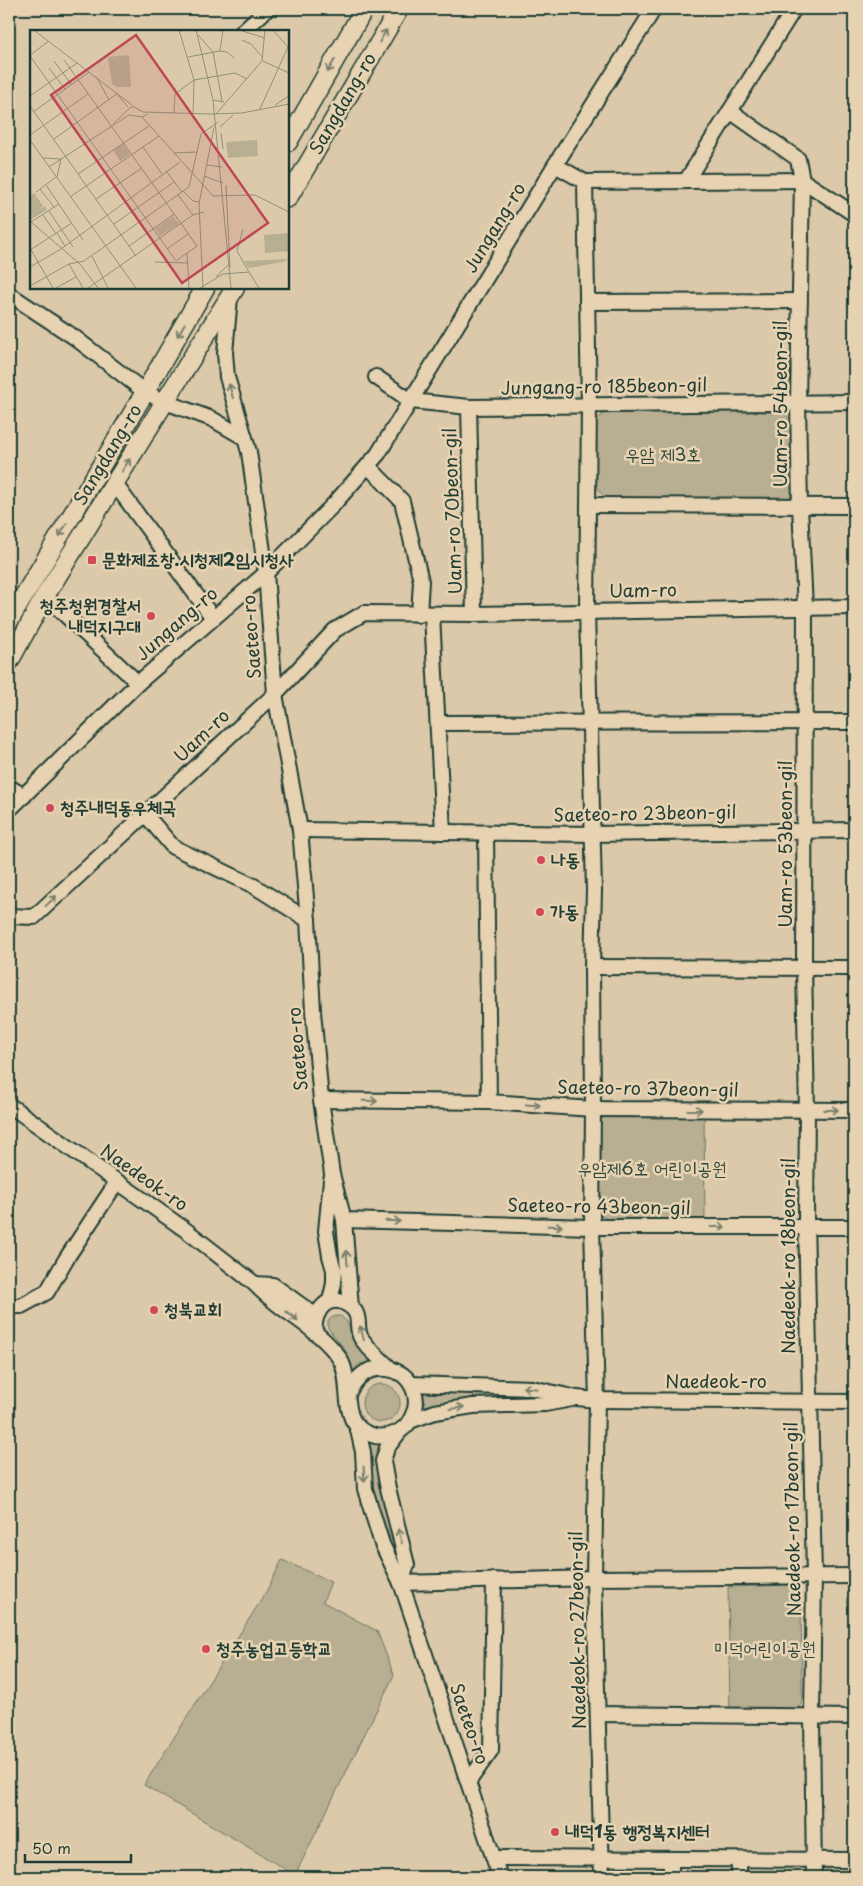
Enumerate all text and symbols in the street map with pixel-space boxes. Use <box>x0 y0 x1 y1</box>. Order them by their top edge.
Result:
one-way arrow <box>379 29 389 43</box>
inset map <box>30 30 289 289</box>
street label: Sangdang-ro <box>302 47 382 159</box>
one-way arrow <box>326 59 336 74</box>
street label: Jungang-ro <box>456 177 531 277</box>
street label: Uam-ro 54beon-gil <box>766 320 793 488</box>
one-way arrow <box>175 322 185 336</box>
street label: Jungang-ro 185beon-gil <box>501 370 707 401</box>
one-way arrow <box>226 384 235 400</box>
street label: Sangdang-ro <box>66 398 148 510</box>
street label: Uam-ro 70beon-gil <box>435 427 468 595</box>
park label: 우암 제3호 <box>625 440 701 467</box>
one-way arrow <box>121 459 131 473</box>
one-way arrow <box>57 523 67 537</box>
place label: 문화제조창.시청제2임시청사 <box>102 545 294 572</box>
marker: 문화제조창.시청제2임시청사 <box>86 554 98 566</box>
street label: Uam-ro <box>609 575 677 604</box>
street label: Jungang-ro <box>129 580 223 666</box>
place label: 청주청원경찰서 내덕지구대 <box>40 591 141 639</box>
street label: Saeteo-ro <box>234 594 267 680</box>
marker: 청주청원경찰서 내덕지구대 <box>145 610 157 622</box>
street label: Uam-ro <box>167 702 235 768</box>
street label: Uam-ro 53beon-gil <box>771 760 798 928</box>
place label: 청주내덕동우체국 <box>60 793 176 820</box>
street label: Saeteo-ro 23beon-gil <box>553 797 737 828</box>
marker: 청주내덕동우체국 <box>44 802 56 814</box>
place label: 나동 <box>551 845 580 872</box>
marker: 나동 <box>535 854 547 866</box>
one-way arrow <box>45 895 58 907</box>
place label: 가동 <box>550 897 579 924</box>
marker: 가동 <box>534 906 546 918</box>
street label: Saeteo-ro <box>279 1006 314 1092</box>
street label: Saeteo-ro 37beon-gil <box>557 1072 739 1103</box>
one-way arrow <box>362 1096 378 1106</box>
one-way arrow <box>524 1101 540 1110</box>
one-way arrow <box>686 1105 703 1115</box>
one-way arrow <box>822 1105 838 1115</box>
street label: Naedeok-ro <box>95 1137 194 1217</box>
park label: 우암제6호 어린이공원 <box>578 1154 726 1181</box>
street label: Naedeok-ro 18beon-gil <box>774 1158 801 1354</box>
street label: Saeteo-ro 43beon-gil <box>507 1190 691 1221</box>
one-way arrow <box>384 1216 400 1226</box>
one-way arrow <box>547 1221 563 1230</box>
one-way arrow <box>709 1222 725 1232</box>
one-way arrow <box>343 1251 352 1267</box>
place label: 청북교회 <box>164 1295 222 1322</box>
marker: 청북교회 <box>148 1304 160 1316</box>
one-way arrow <box>285 1311 298 1322</box>
one-way arrow <box>356 1326 366 1342</box>
street label: Naedeok-ro <box>665 1367 767 1394</box>
one-way arrow <box>522 1383 538 1393</box>
one-way arrow <box>448 1403 464 1413</box>
street label: Naedeok-ro 17beon-gil <box>776 1421 807 1617</box>
one-way arrow <box>360 1466 369 1482</box>
one-way arrow <box>395 1528 404 1544</box>
street label: Naedeok-ro 27beon-gil <box>561 1531 592 1729</box>
place label: 청주농업고등학교 <box>216 1634 332 1661</box>
park label: 미덕어린이공원 <box>714 1634 816 1661</box>
marker: 청주농업고등학교 <box>200 1643 212 1655</box>
street label: Saeteo-ro <box>444 1679 497 1768</box>
place label: 내덕1동 행정복지센터 <box>565 1817 710 1844</box>
marker: 내덕1동 행정복지센터 <box>549 1826 561 1838</box>
scale bar <box>25 1831 131 1863</box>
text: 50 m <box>32 1836 71 1859</box>

